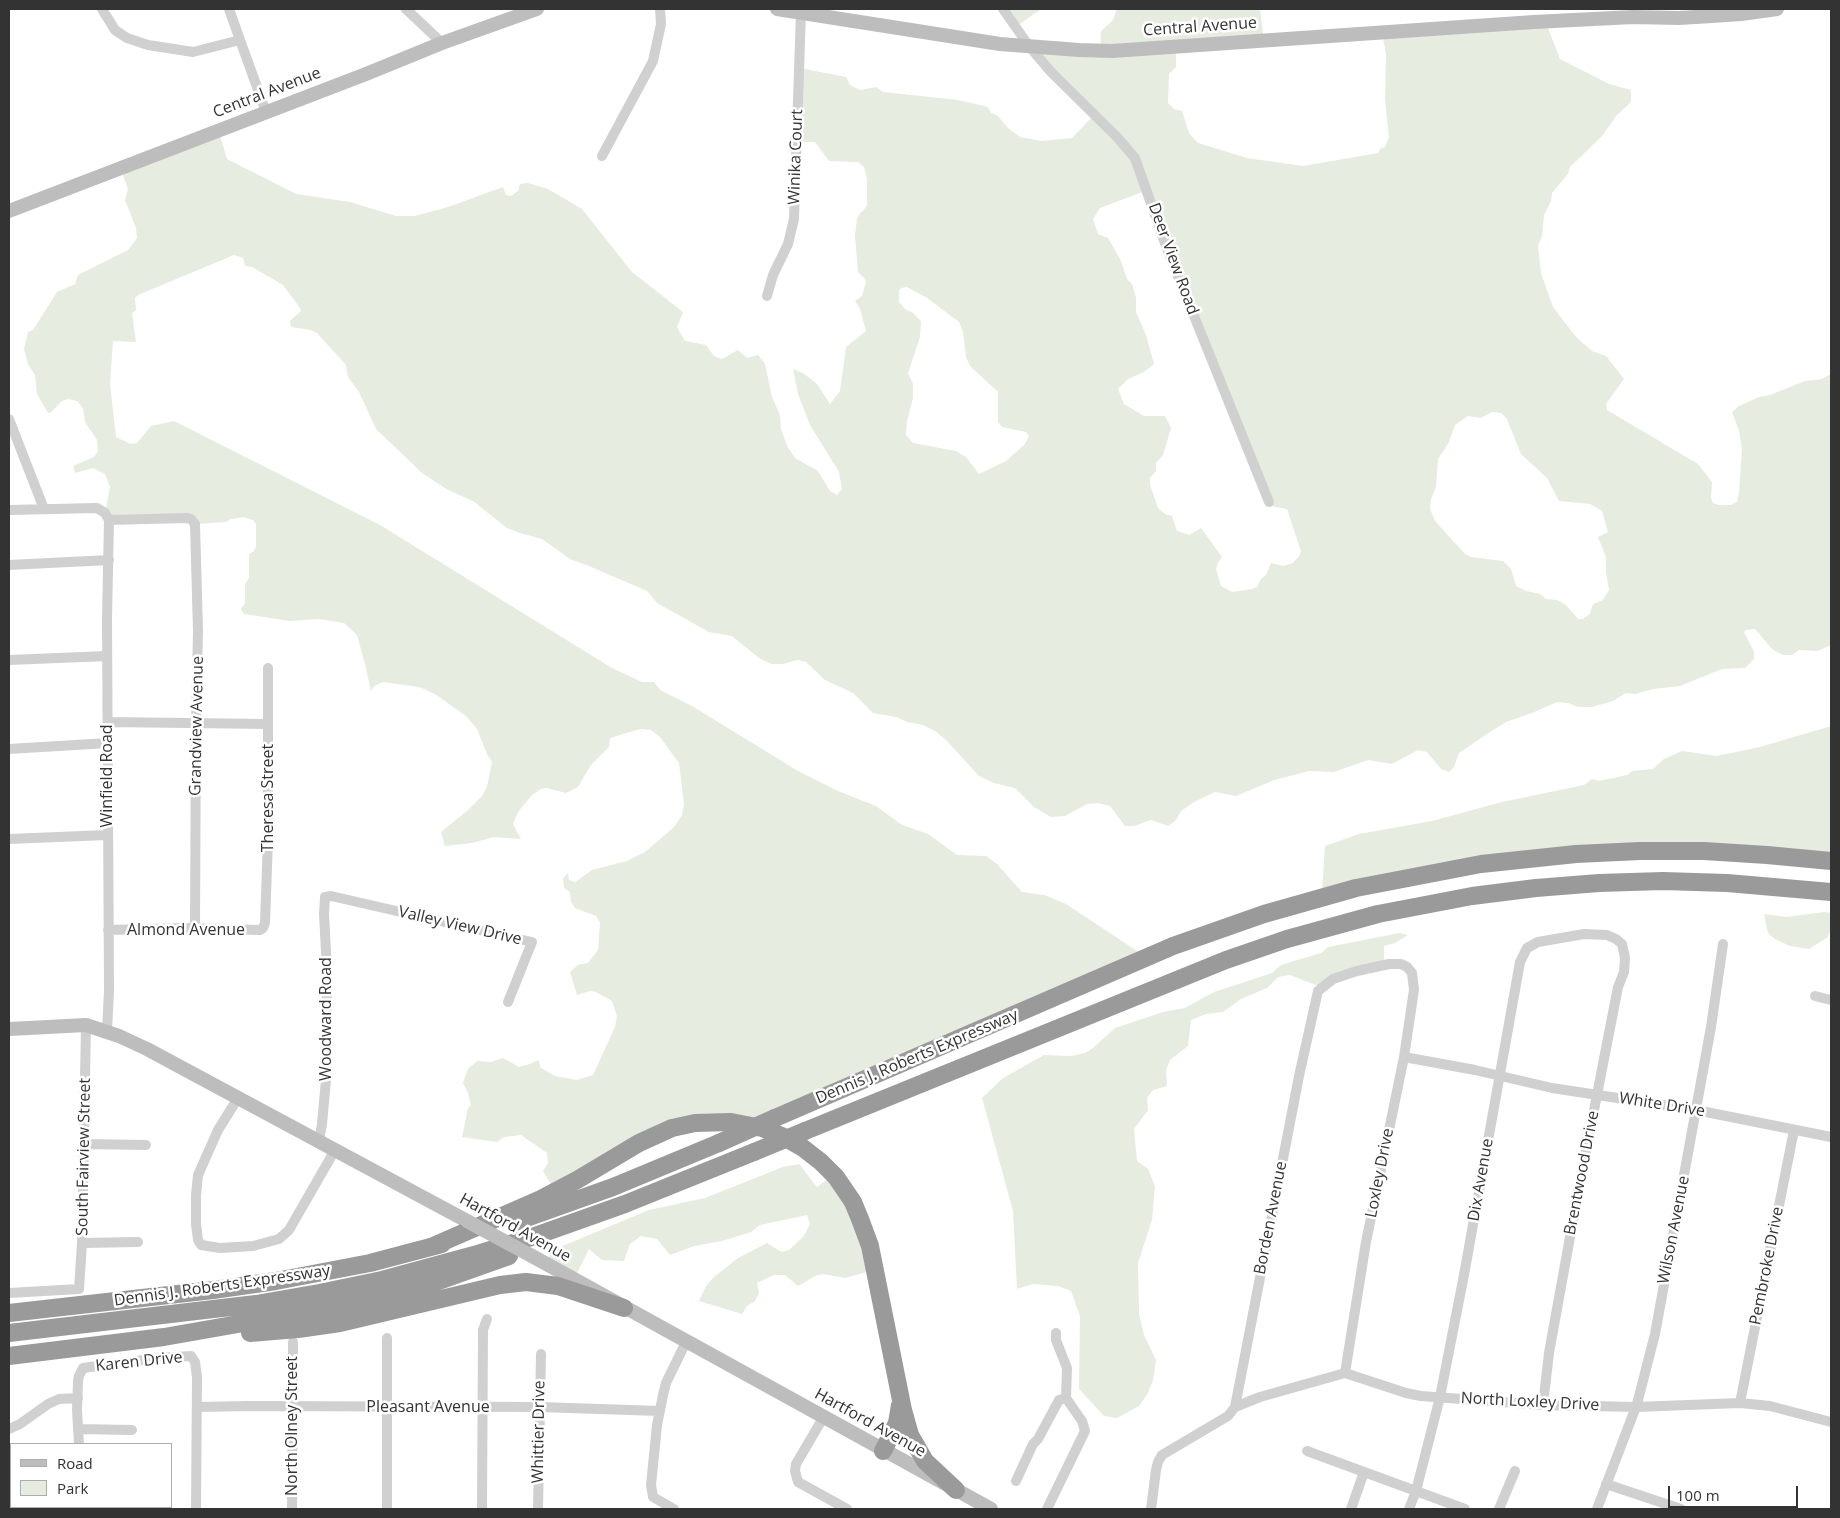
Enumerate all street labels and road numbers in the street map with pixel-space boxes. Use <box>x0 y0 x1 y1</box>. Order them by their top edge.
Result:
street label: Central Avenue <box>1143 13 1257 41</box>
street label: Central Avenue <box>210 64 324 122</box>
street label: Winika Court <box>785 109 807 205</box>
street label: Deer View Road <box>1144 200 1202 318</box>
street label: Grandview Avenue <box>186 656 208 796</box>
street label: Winfield Road <box>97 724 117 828</box>
street label: Theresa Street <box>258 744 278 852</box>
street label: Valley View Drive <box>396 902 524 950</box>
street label: Almond Avenue <box>127 920 245 940</box>
street label: Woodward Road <box>316 957 336 1081</box>
street label: Dennis J. Roberts Expressway <box>813 1006 1021 1108</box>
street label: South Fairview Street <box>73 1078 95 1236</box>
street label: White Drive <box>1618 1089 1706 1121</box>
street label: Brentwood Drive <box>1561 1109 1603 1237</box>
street label: Loxley Drive <box>1362 1127 1398 1219</box>
street label: Dix Avenue <box>1464 1137 1498 1223</box>
street label: Borden Avenue <box>1251 1160 1291 1276</box>
street label: Wilson Avenue <box>1654 1174 1694 1286</box>
street label: Hartford Avenue <box>456 1190 574 1266</box>
street label: Pembroke Drive <box>1746 1205 1788 1327</box>
street label: Dennis J. Roberts Expressway <box>113 1261 331 1311</box>
street label: Karen Drive <box>95 1348 183 1376</box>
street label: North Olney Street <box>282 1356 302 1496</box>
street label: Whittier Drive <box>529 1380 549 1484</box>
street label: Hartford Avenue <box>811 1385 929 1461</box>
street label: North Loxley Drive <box>1460 1389 1600 1415</box>
street label: Pleasant Avenue <box>366 1397 490 1417</box>

